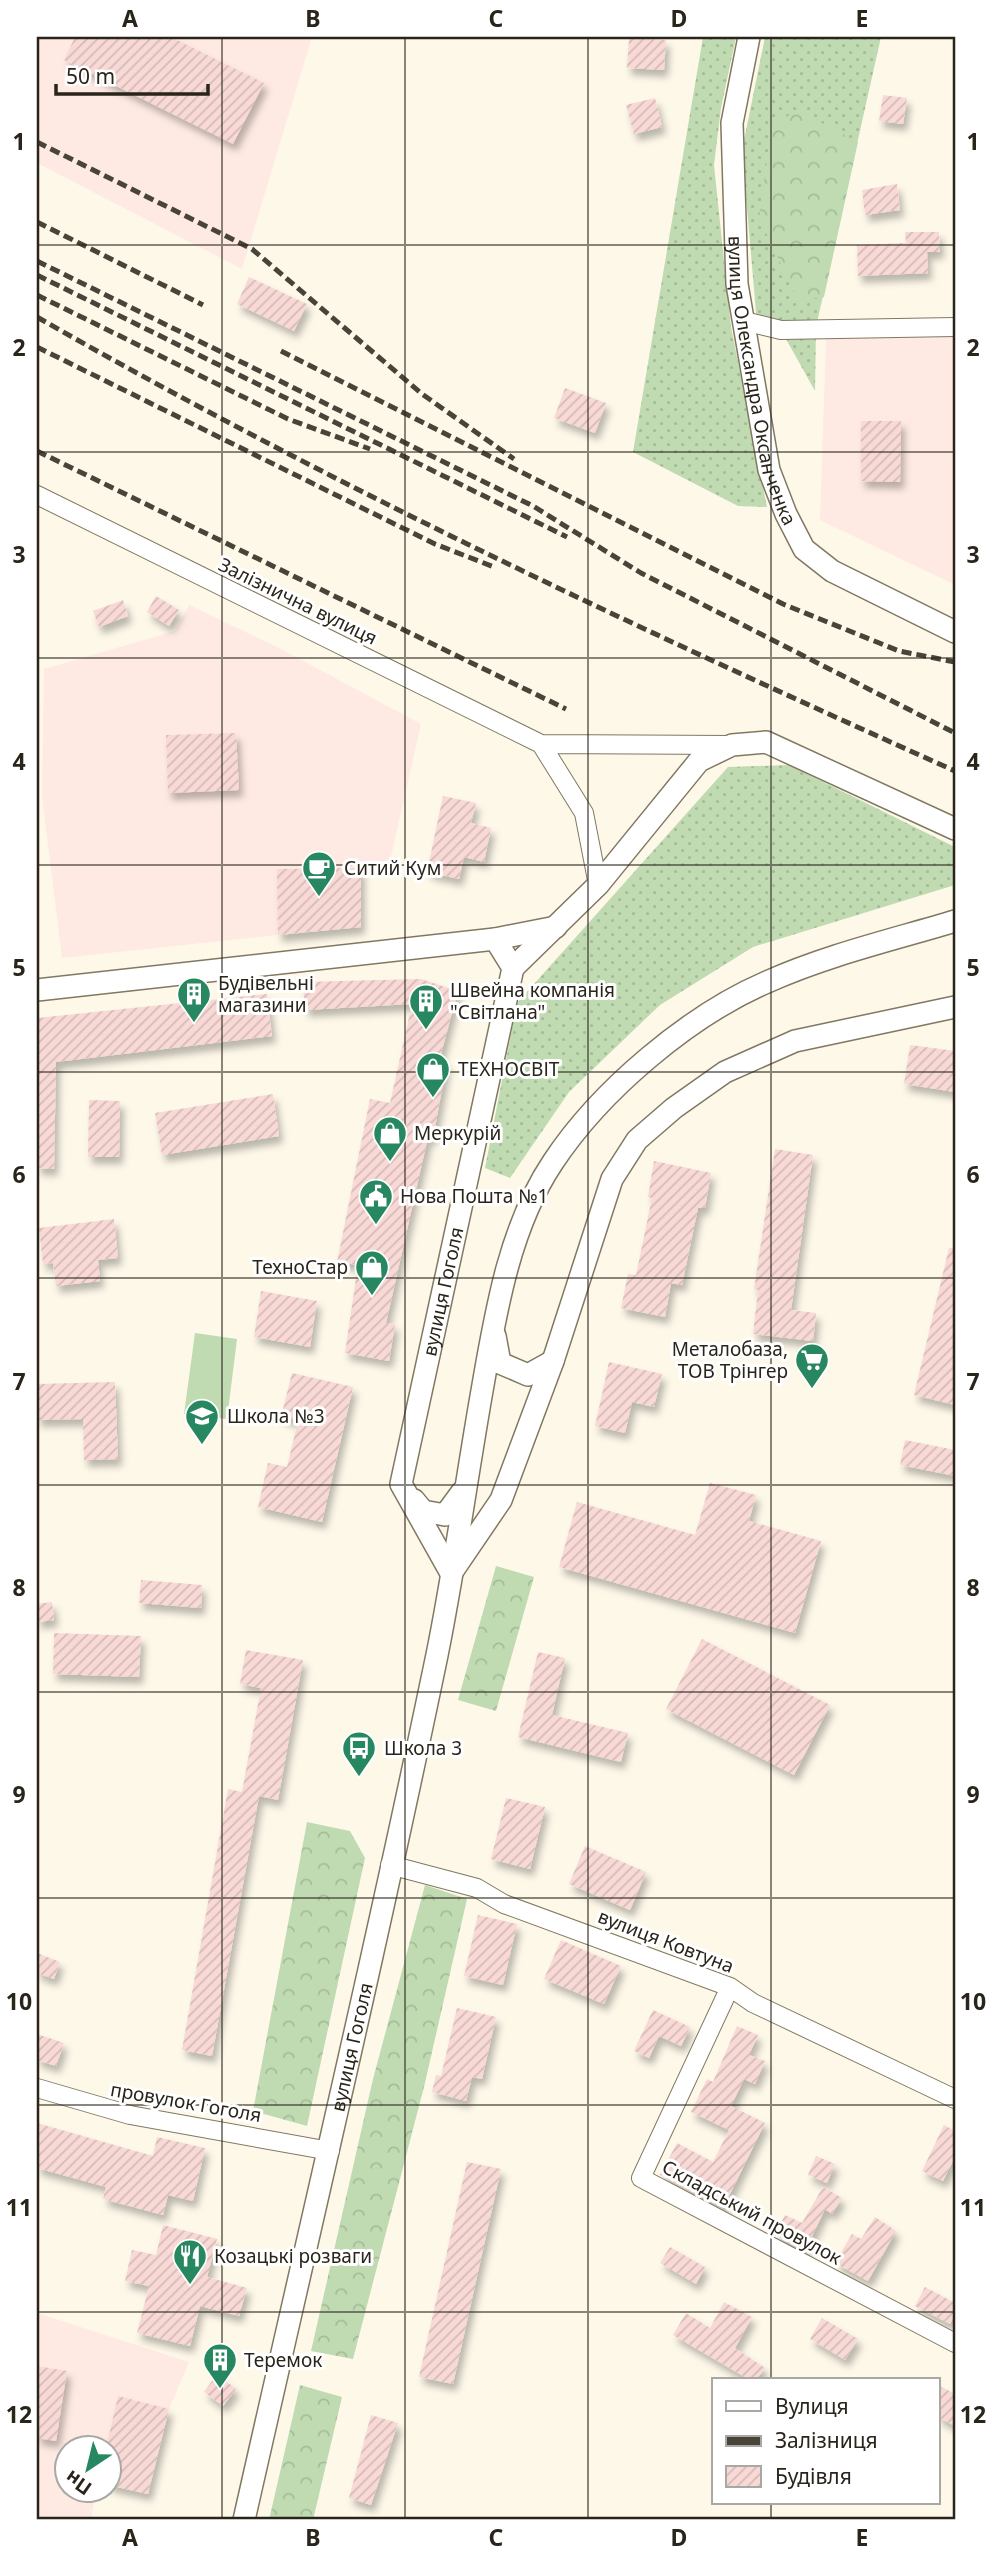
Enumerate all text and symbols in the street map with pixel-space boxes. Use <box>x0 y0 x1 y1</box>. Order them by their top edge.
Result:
text: A <box>122 2 138 34</box>
text: B <box>305 2 321 34</box>
text: C <box>489 2 504 34</box>
text: D <box>671 2 687 34</box>
text: E <box>856 2 868 34</box>
scale bar <box>56 52 208 96</box>
text: 50 m <box>66 62 115 90</box>
text: 1 <box>12 125 26 157</box>
text: 1 <box>966 125 980 157</box>
street label: вулиця Олександра Оксанченка <box>723 235 803 530</box>
text: 2 <box>12 331 26 363</box>
text: 2 <box>966 331 980 363</box>
text: 3 <box>12 538 26 570</box>
text: 3 <box>966 538 980 570</box>
street label: Залізнична вулиця <box>214 551 382 651</box>
text: 4 <box>12 745 26 777</box>
text: 4 <box>966 745 980 777</box>
cafe icon: Ситий Кум <box>300 849 338 898</box>
place label: Ситий Кум <box>344 855 441 881</box>
text: 5 <box>12 951 26 983</box>
text: 5 <box>966 951 980 983</box>
place label: Будівельні магазини <box>218 970 314 1018</box>
building icon: Будівельні магазини <box>175 975 213 1024</box>
place label: Швейна компанія "Світлана" <box>450 977 615 1025</box>
building icon: Швейна компанія "Світлана" <box>407 982 445 1031</box>
shop icon: ТЕХНОСВІТ <box>414 1050 452 1099</box>
place label: ТЕХНОСВІТ <box>458 1056 560 1082</box>
shop icon: Меркурій <box>371 1114 409 1163</box>
place label: Меркурій <box>414 1120 501 1146</box>
text: 6 <box>12 1158 26 1190</box>
text: 6 <box>966 1158 980 1190</box>
public building icon: Нова Пошта №1 <box>357 1177 395 1226</box>
place label: Нова Пошта №1 <box>400 1183 548 1209</box>
street label: вулиця Гоголя <box>416 1225 469 1359</box>
shop icon: ТехноСтар <box>353 1248 391 1297</box>
place label: ТехноСтар <box>252 1254 348 1280</box>
place label: Металобаза, ТОВ Трінгер <box>672 1336 788 1384</box>
supermarket icon: Металобаза, ТОВ Трінгер <box>793 1341 831 1390</box>
text: 7 <box>12 1365 26 1397</box>
text: 7 <box>966 1365 980 1397</box>
school or university icon: Школа №3 <box>183 1397 221 1446</box>
place label: Школа №3 <box>227 1403 325 1429</box>
text: 8 <box>12 1571 26 1603</box>
text: 8 <box>966 1571 980 1603</box>
bus stop icon: Школа 3 <box>340 1729 378 1778</box>
place label: Школа 3 <box>384 1735 462 1761</box>
text: 9 <box>12 1778 26 1810</box>
text: 9 <box>966 1778 980 1810</box>
street label: вулиця Ковтуна <box>594 1903 738 1979</box>
street label: вулиця Гоголя <box>324 1980 379 2114</box>
text: 10 <box>6 1985 32 2017</box>
text: 10 <box>960 1985 986 2017</box>
street label: провулок Гоголя <box>108 2076 264 2128</box>
street label: Складський провулок <box>658 2154 846 2270</box>
text: 11 <box>6 2191 32 2223</box>
text: 11 <box>960 2191 986 2223</box>
restaurant icon: Козацькі розваги <box>171 2237 209 2286</box>
place label: Козацькі розваги <box>214 2243 372 2269</box>
building icon: Теремок <box>201 2341 239 2390</box>
place label: Теремок <box>244 2347 322 2373</box>
legend <box>712 2378 940 2504</box>
text: Вулиця <box>775 2392 849 2420</box>
text: 12 <box>6 2398 32 2430</box>
text: 12 <box>960 2398 986 2430</box>
text: Залізниця <box>775 2426 878 2454</box>
north arrow <box>52 2434 122 2504</box>
text: Будівля <box>775 2462 852 2490</box>
text: Пн <box>60 2465 97 2501</box>
text: A <box>122 2521 138 2553</box>
text: B <box>305 2521 321 2553</box>
text: C <box>489 2521 504 2553</box>
text: D <box>671 2521 687 2553</box>
text: E <box>856 2521 868 2553</box>

